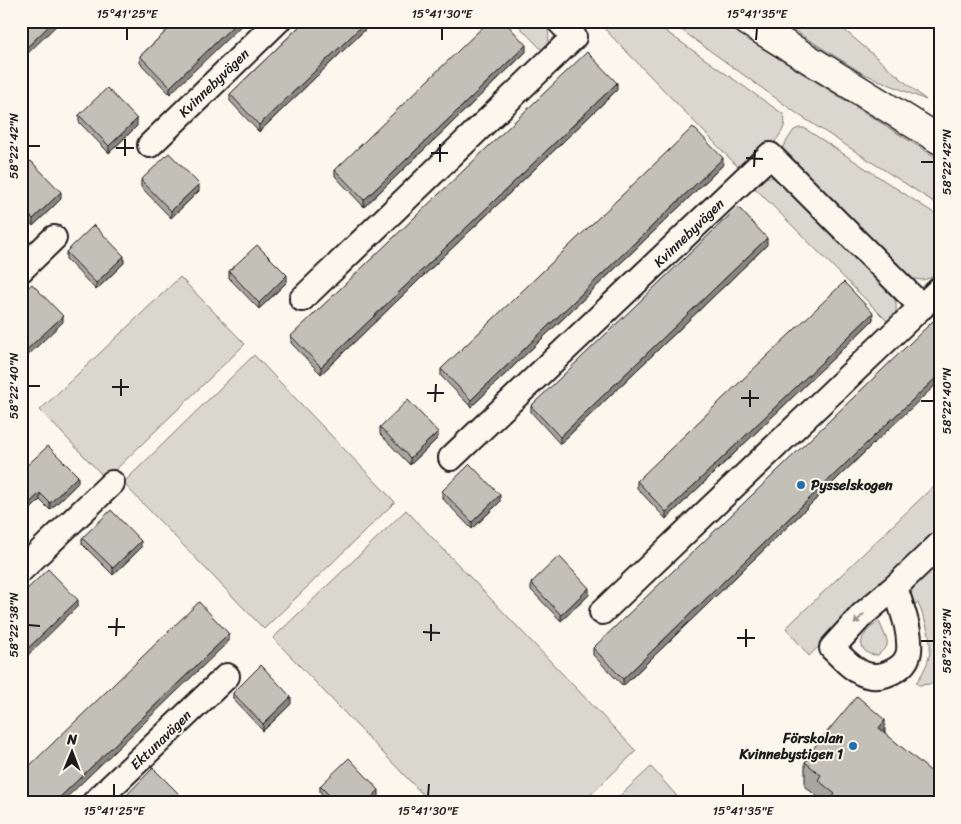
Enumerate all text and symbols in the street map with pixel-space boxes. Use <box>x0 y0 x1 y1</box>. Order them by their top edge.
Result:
text: 15°41'25"E <box>97 3 159 25</box>
text: 15°41'30"E <box>412 3 474 25</box>
text: 15°41'35"E <box>727 3 788 25</box>
street label: Kvinnebyvägen <box>173 42 256 124</box>
text: 58°22'42"N <box>3 112 25 179</box>
text: 58°22'42"N <box>936 128 958 195</box>
street label: Kvinnebyvägen <box>648 192 731 274</box>
text: 58°22'40"N <box>3 352 25 419</box>
text: 58°22'40"N <box>936 367 958 434</box>
place label: Pysselskogen <box>811 473 893 498</box>
marker: Pysselskogen <box>795 479 807 491</box>
text: 58°22'38"N <box>3 592 25 658</box>
text: 58°22'38"N <box>936 608 958 674</box>
one-way arrow <box>853 613 865 625</box>
street label: Ektunavägen <box>124 703 198 776</box>
north arrow <box>48 726 98 776</box>
place label: Förskolan Kvinnebystigen 1 <box>739 726 843 767</box>
text: N <box>66 727 78 752</box>
marker: Förskolan Kvinnebystigen 1 <box>847 740 859 752</box>
text: 15°41'25"E <box>84 800 146 822</box>
text: 15°41'30"E <box>398 800 460 822</box>
text: 15°41'35"E <box>713 800 774 822</box>

